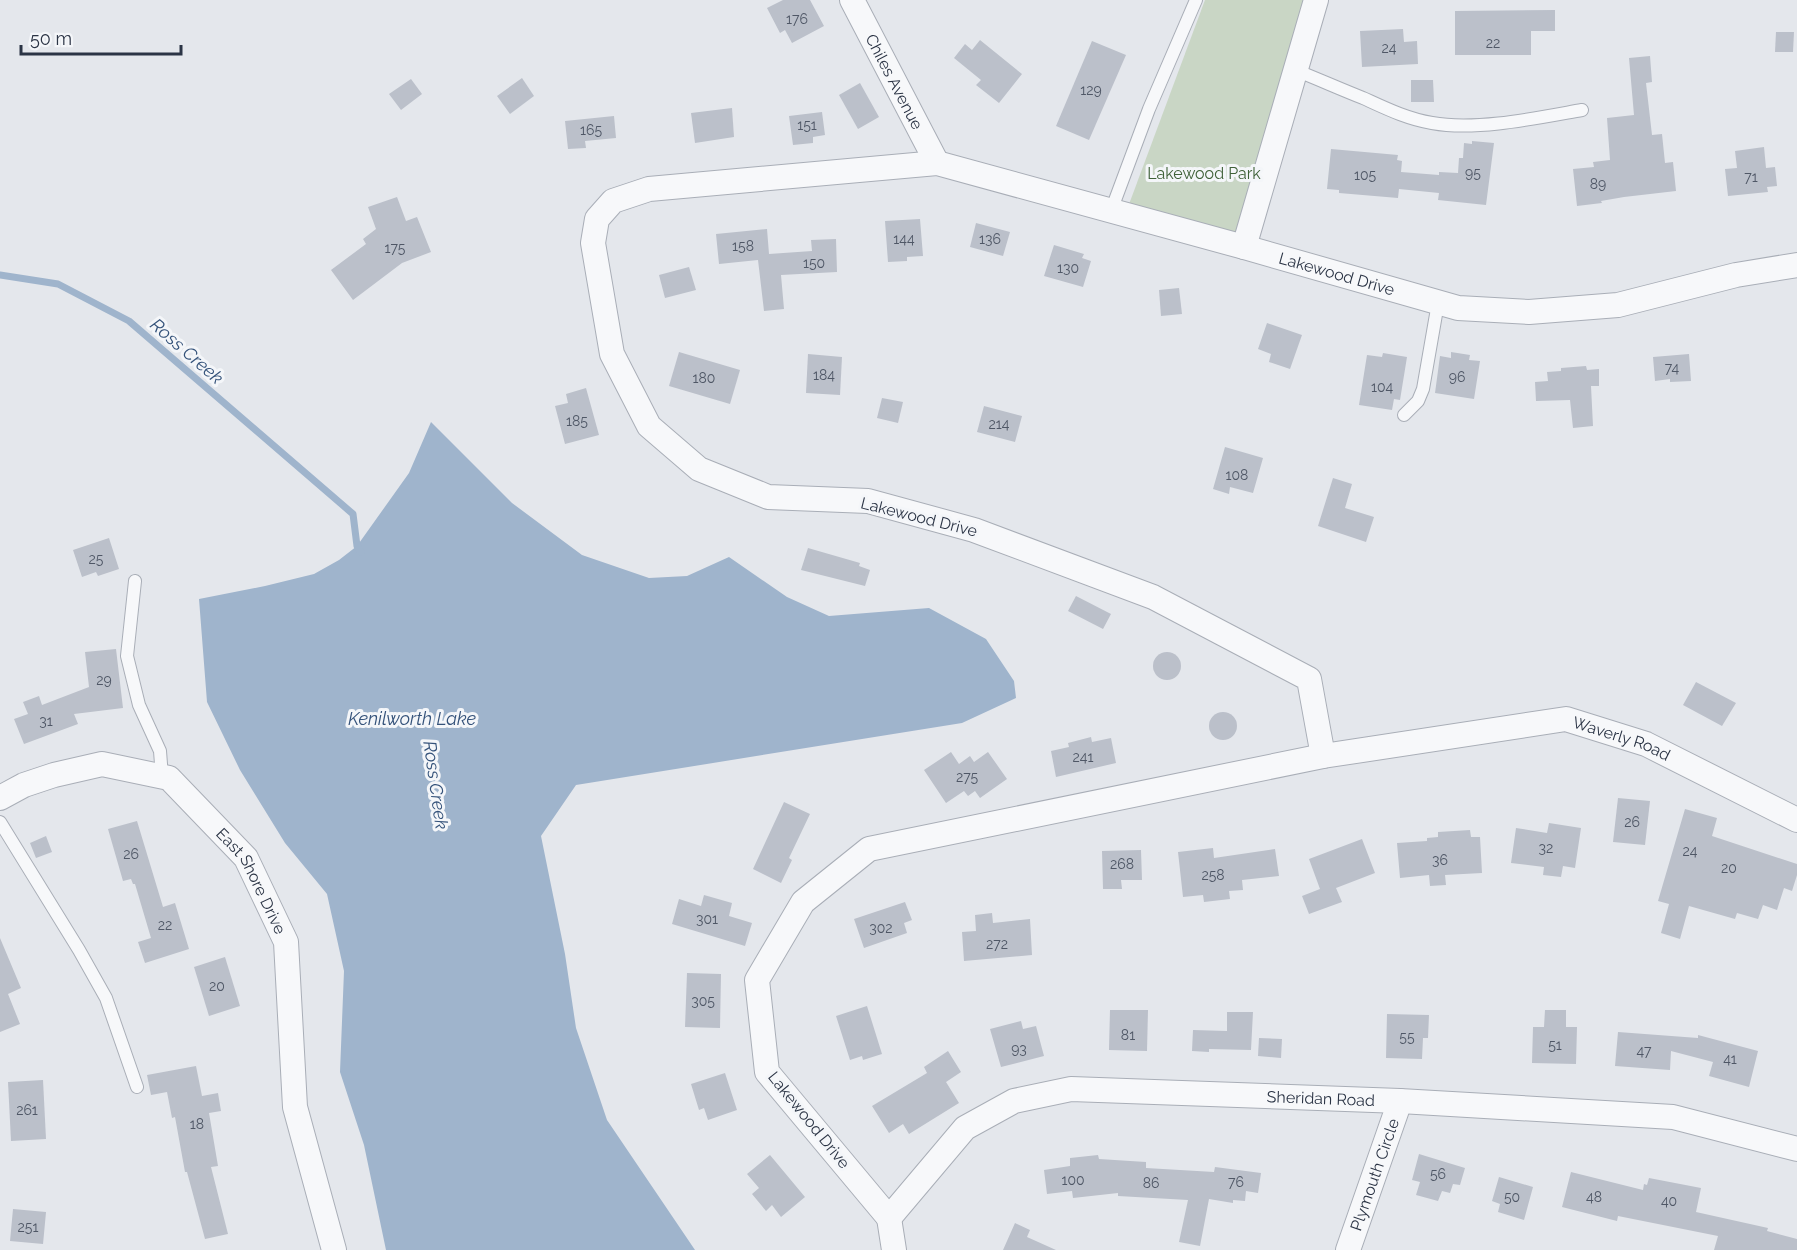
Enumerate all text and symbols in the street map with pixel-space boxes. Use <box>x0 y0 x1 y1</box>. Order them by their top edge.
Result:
house number: 176 <box>786 11 808 27</box>
scale bar <box>21 18 182 56</box>
text: 50 m <box>30 28 72 49</box>
street label: Chiles Avenue <box>862 31 927 133</box>
house number: 22 <box>1486 35 1500 51</box>
house number: 24 <box>1382 40 1397 56</box>
house number: 129 <box>1080 82 1102 98</box>
house number: 151 <box>797 117 817 133</box>
house number: 165 <box>580 122 602 138</box>
park label: Lakewood Park <box>1147 164 1261 183</box>
house number: 95 <box>1465 165 1481 181</box>
house number: 105 <box>1354 167 1376 183</box>
house number: 71 <box>1744 169 1758 185</box>
house number: 89 <box>1590 176 1606 192</box>
house number: 144 <box>893 231 915 247</box>
house number: 136 <box>979 231 1001 247</box>
house number: 158 <box>732 238 754 254</box>
house number: 175 <box>385 240 406 256</box>
street label: Lakewood Drive <box>1277 248 1397 299</box>
house number: 150 <box>803 255 825 271</box>
house number: 130 <box>1057 260 1079 276</box>
water label: Ross Creek <box>146 314 228 388</box>
house number: 74 <box>1665 360 1680 376</box>
house number: 184 <box>813 367 835 383</box>
house number: 96 <box>1449 369 1465 385</box>
house number: 180 <box>693 370 715 386</box>
house number: 104 <box>1371 379 1393 395</box>
house number: 185 <box>566 413 588 429</box>
house number: 214 <box>989 416 1010 432</box>
house number: 108 <box>1226 467 1248 483</box>
street label: Lakewood Drive <box>859 493 979 541</box>
house number: 25 <box>89 551 104 567</box>
house number: 29 <box>96 672 112 688</box>
water label: Kenilworth Lake <box>348 708 476 729</box>
street label: Waverly Road <box>1570 712 1674 764</box>
house number: 31 <box>39 713 53 729</box>
water label: Ross Creek <box>419 739 453 831</box>
house number: 241 <box>1073 749 1093 765</box>
house number: 275 <box>956 769 978 785</box>
house number: 26 <box>1624 814 1640 830</box>
street label: East Shore Drive <box>213 824 290 937</box>
house number: 32 <box>1539 840 1553 856</box>
house number: 24 <box>1683 843 1698 859</box>
house number: 26 <box>123 846 139 862</box>
house number: 36 <box>1432 852 1448 868</box>
house number: 268 <box>1110 856 1134 872</box>
house number: 20 <box>1721 860 1737 876</box>
house number: 258 <box>1201 867 1225 883</box>
house number: 301 <box>696 911 718 927</box>
house number: 22 <box>158 917 172 933</box>
house number: 302 <box>869 920 893 936</box>
house number: 272 <box>986 936 1008 952</box>
house number: 20 <box>209 978 225 994</box>
house number: 305 <box>691 993 715 1009</box>
house number: 81 <box>1121 1027 1135 1043</box>
house number: 55 <box>1399 1029 1415 1045</box>
house number: 51 <box>1548 1037 1562 1053</box>
house number: 93 <box>1011 1041 1027 1057</box>
house number: 47 <box>1636 1043 1652 1059</box>
house number: 41 <box>1723 1051 1737 1067</box>
street label: Lakewood Drive <box>764 1068 854 1172</box>
street label: Sheridan Road <box>1266 1087 1375 1110</box>
house number: 261 <box>16 1102 38 1118</box>
house number: 18 <box>190 1116 204 1132</box>
street label: Plymouth Circle <box>1346 1116 1403 1233</box>
house number: 56 <box>1430 1166 1446 1182</box>
house number: 100 <box>1061 1172 1085 1188</box>
house number: 76 <box>1228 1174 1244 1190</box>
house number: 86 <box>1143 1175 1159 1191</box>
house number: 50 <box>1504 1189 1520 1205</box>
house number: 48 <box>1586 1189 1602 1205</box>
house number: 40 <box>1661 1193 1677 1209</box>
house number: 251 <box>18 1219 38 1235</box>

